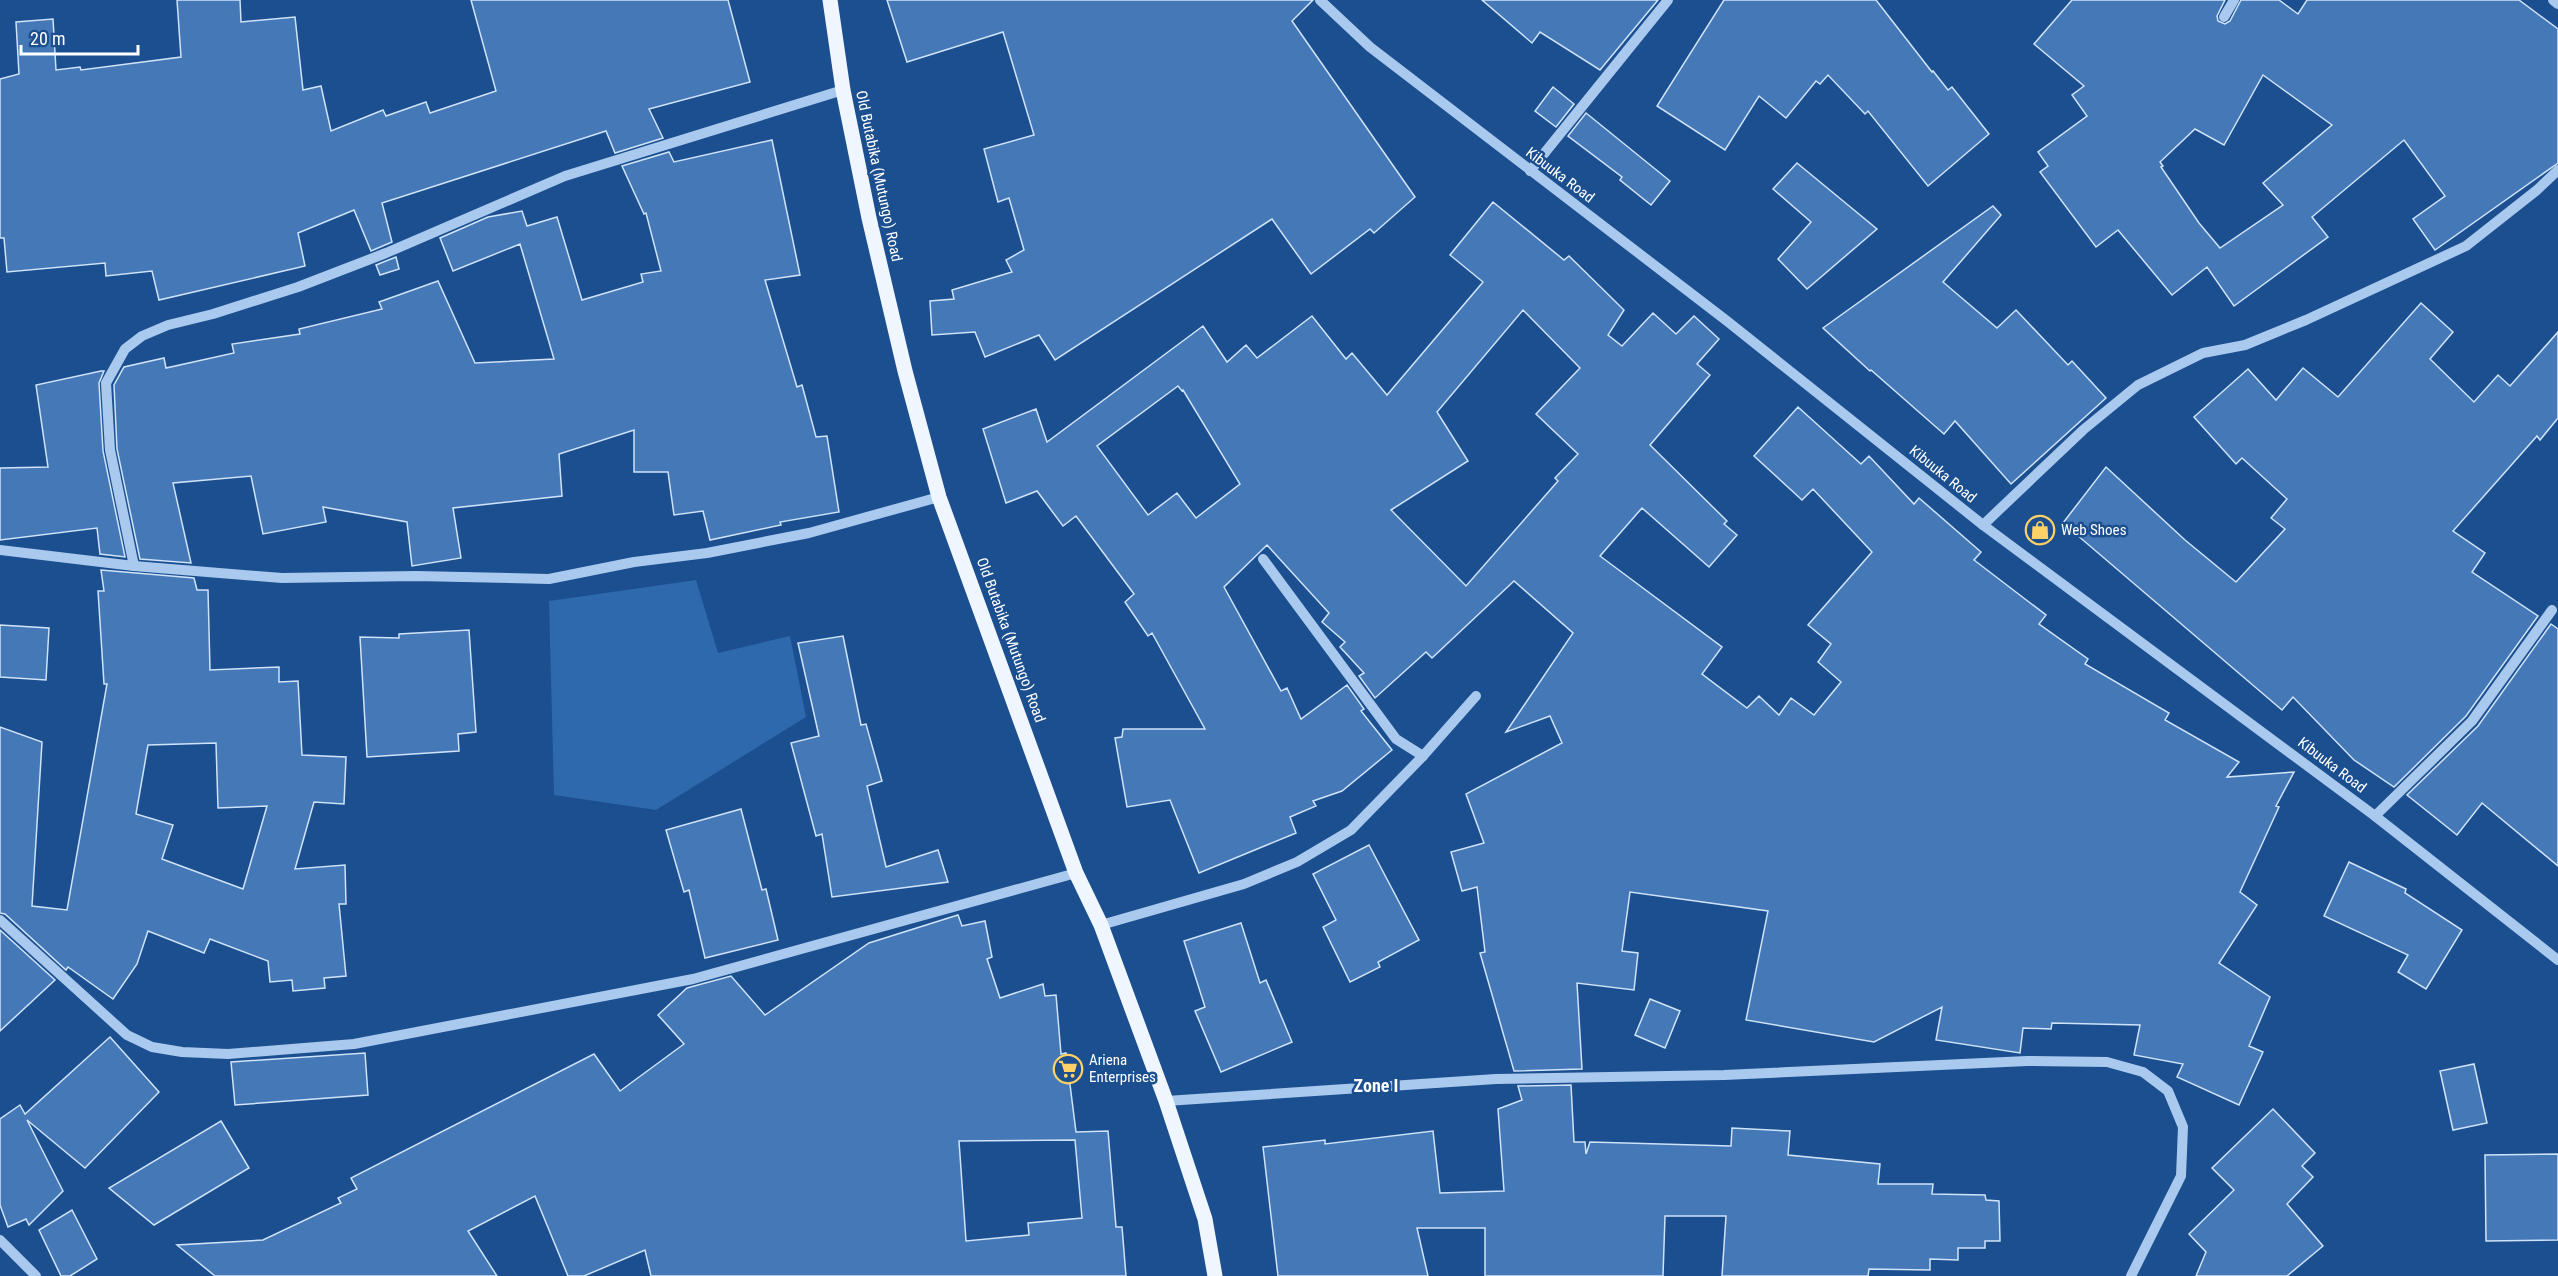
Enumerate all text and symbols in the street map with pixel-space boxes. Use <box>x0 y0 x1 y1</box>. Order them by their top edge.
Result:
scale bar <box>21 18 138 56</box>
text: 20 m <box>30 28 65 49</box>
street label: Old Butabika (Mutungo) Road <box>852 89 906 263</box>
street label: Kibuuka Road <box>1522 143 1598 207</box>
street label: Kibuuka Road <box>1906 442 1980 506</box>
shop icon: Web Shoes <box>2024 514 2056 546</box>
place label: Web Shoes <box>2061 521 2127 539</box>
street label: Old Butabika (Mutungo) Road <box>973 555 1049 725</box>
street label: Kibuuka Road <box>2294 733 2370 797</box>
place label: Ariena Enterprises <box>1089 1051 1156 1086</box>
supermarket icon: Ariena Enterprises <box>1052 1053 1084 1085</box>
district label: Zone I <box>1354 1075 1398 1096</box>

